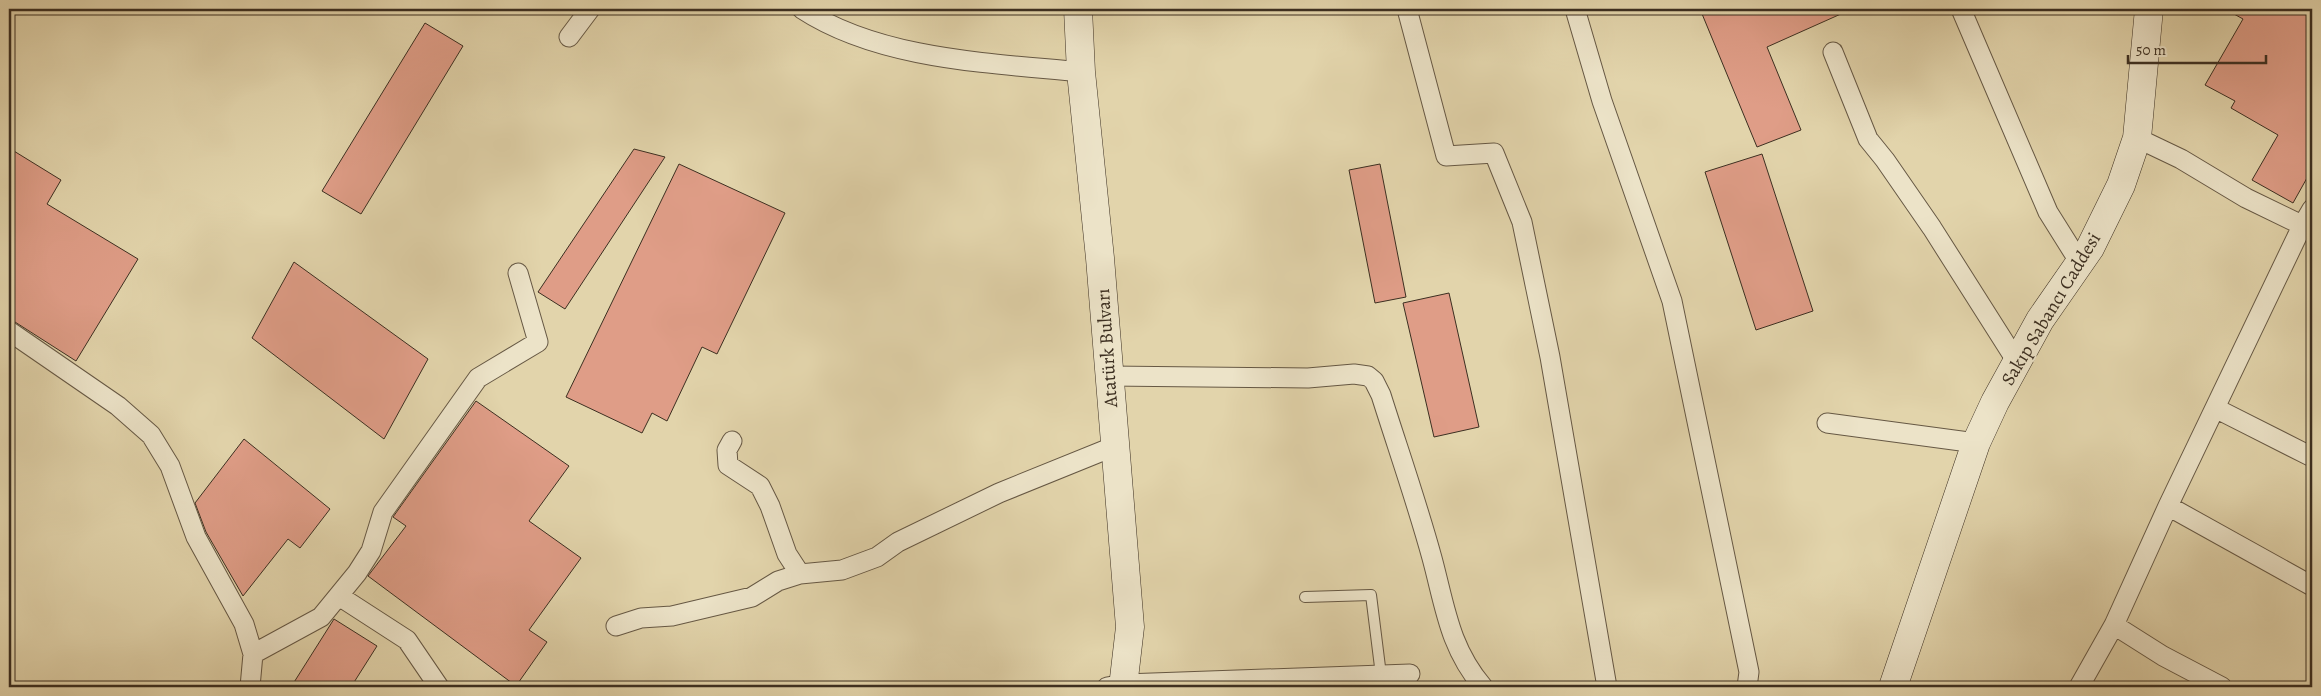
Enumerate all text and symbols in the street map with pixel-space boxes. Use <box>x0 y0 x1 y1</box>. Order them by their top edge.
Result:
scale bar <box>2128 32 2266 64</box>
text: 50 m <box>2136 40 2166 60</box>
street label: Sakıp Sabancı Caddesi <box>1995 228 2107 390</box>
street label: Atatürk Bulvarı <box>1090 288 1124 409</box>

